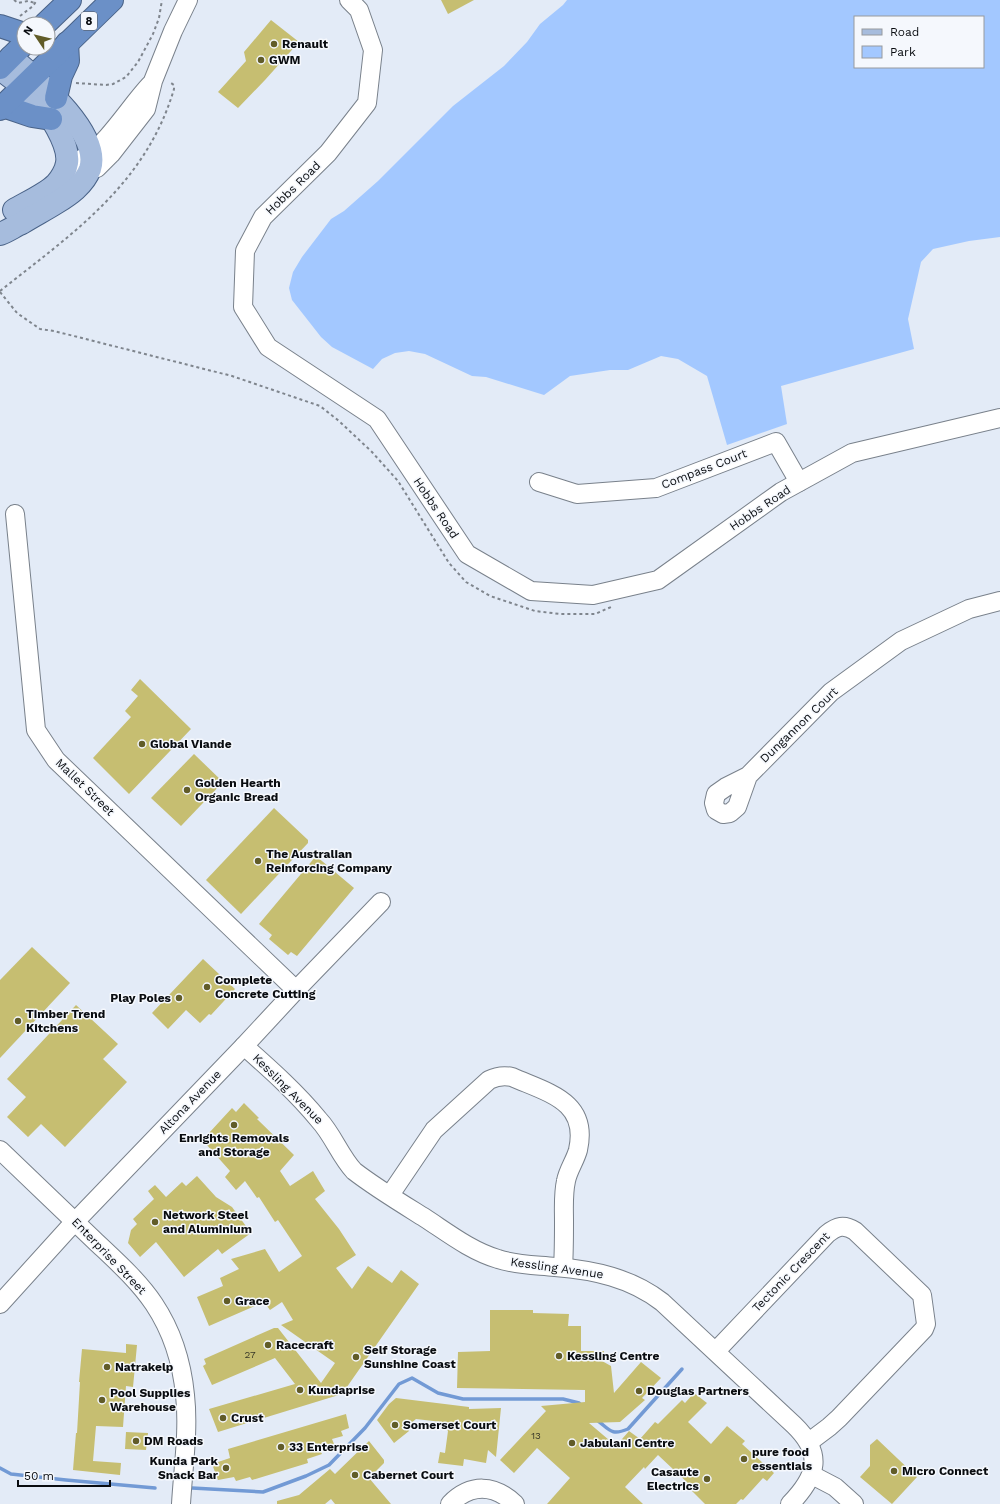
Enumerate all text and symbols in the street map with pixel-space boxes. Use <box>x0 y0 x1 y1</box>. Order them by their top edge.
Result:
road number: 8 <box>81 12 97 30</box>
north arrow <box>16 16 56 56</box>
legend <box>854 16 984 68</box>
text: N <box>21 23 36 38</box>
text: Road <box>890 25 919 39</box>
place label: Renault <box>282 37 329 51</box>
marker: Renault <box>269 39 279 49</box>
text: Park <box>890 45 916 59</box>
place label: GWM <box>269 53 301 67</box>
marker: GWM <box>256 55 266 65</box>
street label: Hobbs Road <box>263 158 323 218</box>
street label: Compass Court <box>659 446 749 492</box>
street label: Hobbs Road <box>410 475 462 541</box>
street label: Hobbs Road <box>727 482 793 534</box>
street label: Dungannon Court <box>757 684 841 766</box>
place label: Global Viande <box>150 737 232 751</box>
marker: Global Viande <box>137 739 147 749</box>
street label: Mallet Street <box>53 755 117 819</box>
place label: Golden Hearth Organic Bread <box>195 776 281 804</box>
marker: Golden Hearth Organic Bread <box>182 785 192 795</box>
place label: The Australian Reinforcing Company <box>266 847 392 875</box>
marker: The Australian Reinforcing Company <box>253 856 263 866</box>
place label: Complete Concrete Cutting <box>215 973 316 1001</box>
marker: Complete Concrete Cutting <box>202 982 212 992</box>
place label: Play Poles <box>110 991 172 1005</box>
marker: Play Poles <box>174 993 184 1003</box>
place label: Timber Trend Kitchens <box>26 1007 105 1035</box>
marker: Timber Trend Kitchens <box>13 1016 23 1026</box>
street label: Kessling Avenue <box>250 1051 326 1127</box>
street label: Altona Avenue <box>156 1067 224 1137</box>
marker: Enrights Removals and Storage <box>229 1120 239 1130</box>
place label: Enrights Removals and Storage <box>179 1131 290 1159</box>
place label: Network Steel and Aluminium <box>163 1208 252 1236</box>
street label: Enterprise Street <box>69 1215 149 1297</box>
marker: Network Steel and Aluminium <box>150 1217 160 1227</box>
street label: Tectonic Crescent <box>749 1229 833 1315</box>
street label: Kessling Avenue <box>510 1255 604 1281</box>
place label: Grace <box>235 1294 269 1308</box>
marker: Grace <box>222 1296 232 1306</box>
place label: Racecraft <box>276 1338 334 1352</box>
marker: Racecraft <box>263 1340 273 1350</box>
place label: Self Storage Sunshine Coast <box>364 1343 456 1371</box>
house number: 27 <box>244 1349 256 1360</box>
place label: Kessling Centre <box>567 1349 659 1363</box>
marker: Kessling Centre <box>554 1351 564 1361</box>
marker: Self Storage Sunshine Coast <box>351 1352 361 1362</box>
place label: Natrakelp <box>115 1360 174 1374</box>
marker: Natrakelp <box>102 1362 112 1372</box>
place label: Kundaprise <box>308 1383 375 1397</box>
place label: Douglas Partners <box>647 1384 749 1398</box>
marker: Kundaprise <box>295 1385 305 1395</box>
place label: Pool Supplies Warehouse <box>110 1386 191 1414</box>
marker: Douglas Partners <box>634 1386 644 1396</box>
marker: Pool Supplies Warehouse <box>97 1395 107 1405</box>
place label: Crust <box>231 1411 264 1425</box>
marker: Crust <box>218 1413 228 1423</box>
place label: Somerset Court <box>403 1418 497 1432</box>
marker: Somerset Court <box>390 1420 400 1430</box>
house number: 13 <box>531 1430 541 1441</box>
place label: DM Roads <box>144 1434 204 1448</box>
marker: DM Roads <box>131 1436 141 1446</box>
place label: Jabulani Centre <box>580 1436 674 1450</box>
marker: Jabulani Centre <box>567 1438 577 1448</box>
place label: 33 Enterprise <box>289 1440 369 1454</box>
marker: 33 Enterprise <box>276 1442 286 1452</box>
place label: pure food essentials <box>752 1445 813 1473</box>
place label: Kunda Park Snack Bar <box>150 1454 219 1482</box>
marker: pure food essentials <box>739 1454 749 1464</box>
scale bar <box>18 1462 110 1488</box>
marker: Kunda Park Snack Bar <box>221 1463 231 1473</box>
place label: Micro Connect <box>902 1464 989 1478</box>
place label: Casaute Electrics <box>647 1465 700 1493</box>
marker: Micro Connect <box>889 1466 899 1476</box>
place label: Cabernet Court <box>363 1468 455 1482</box>
text: 50 m <box>24 1469 54 1483</box>
marker: Cabernet Court <box>350 1470 360 1480</box>
marker: Casaute Electrics <box>702 1474 712 1484</box>

